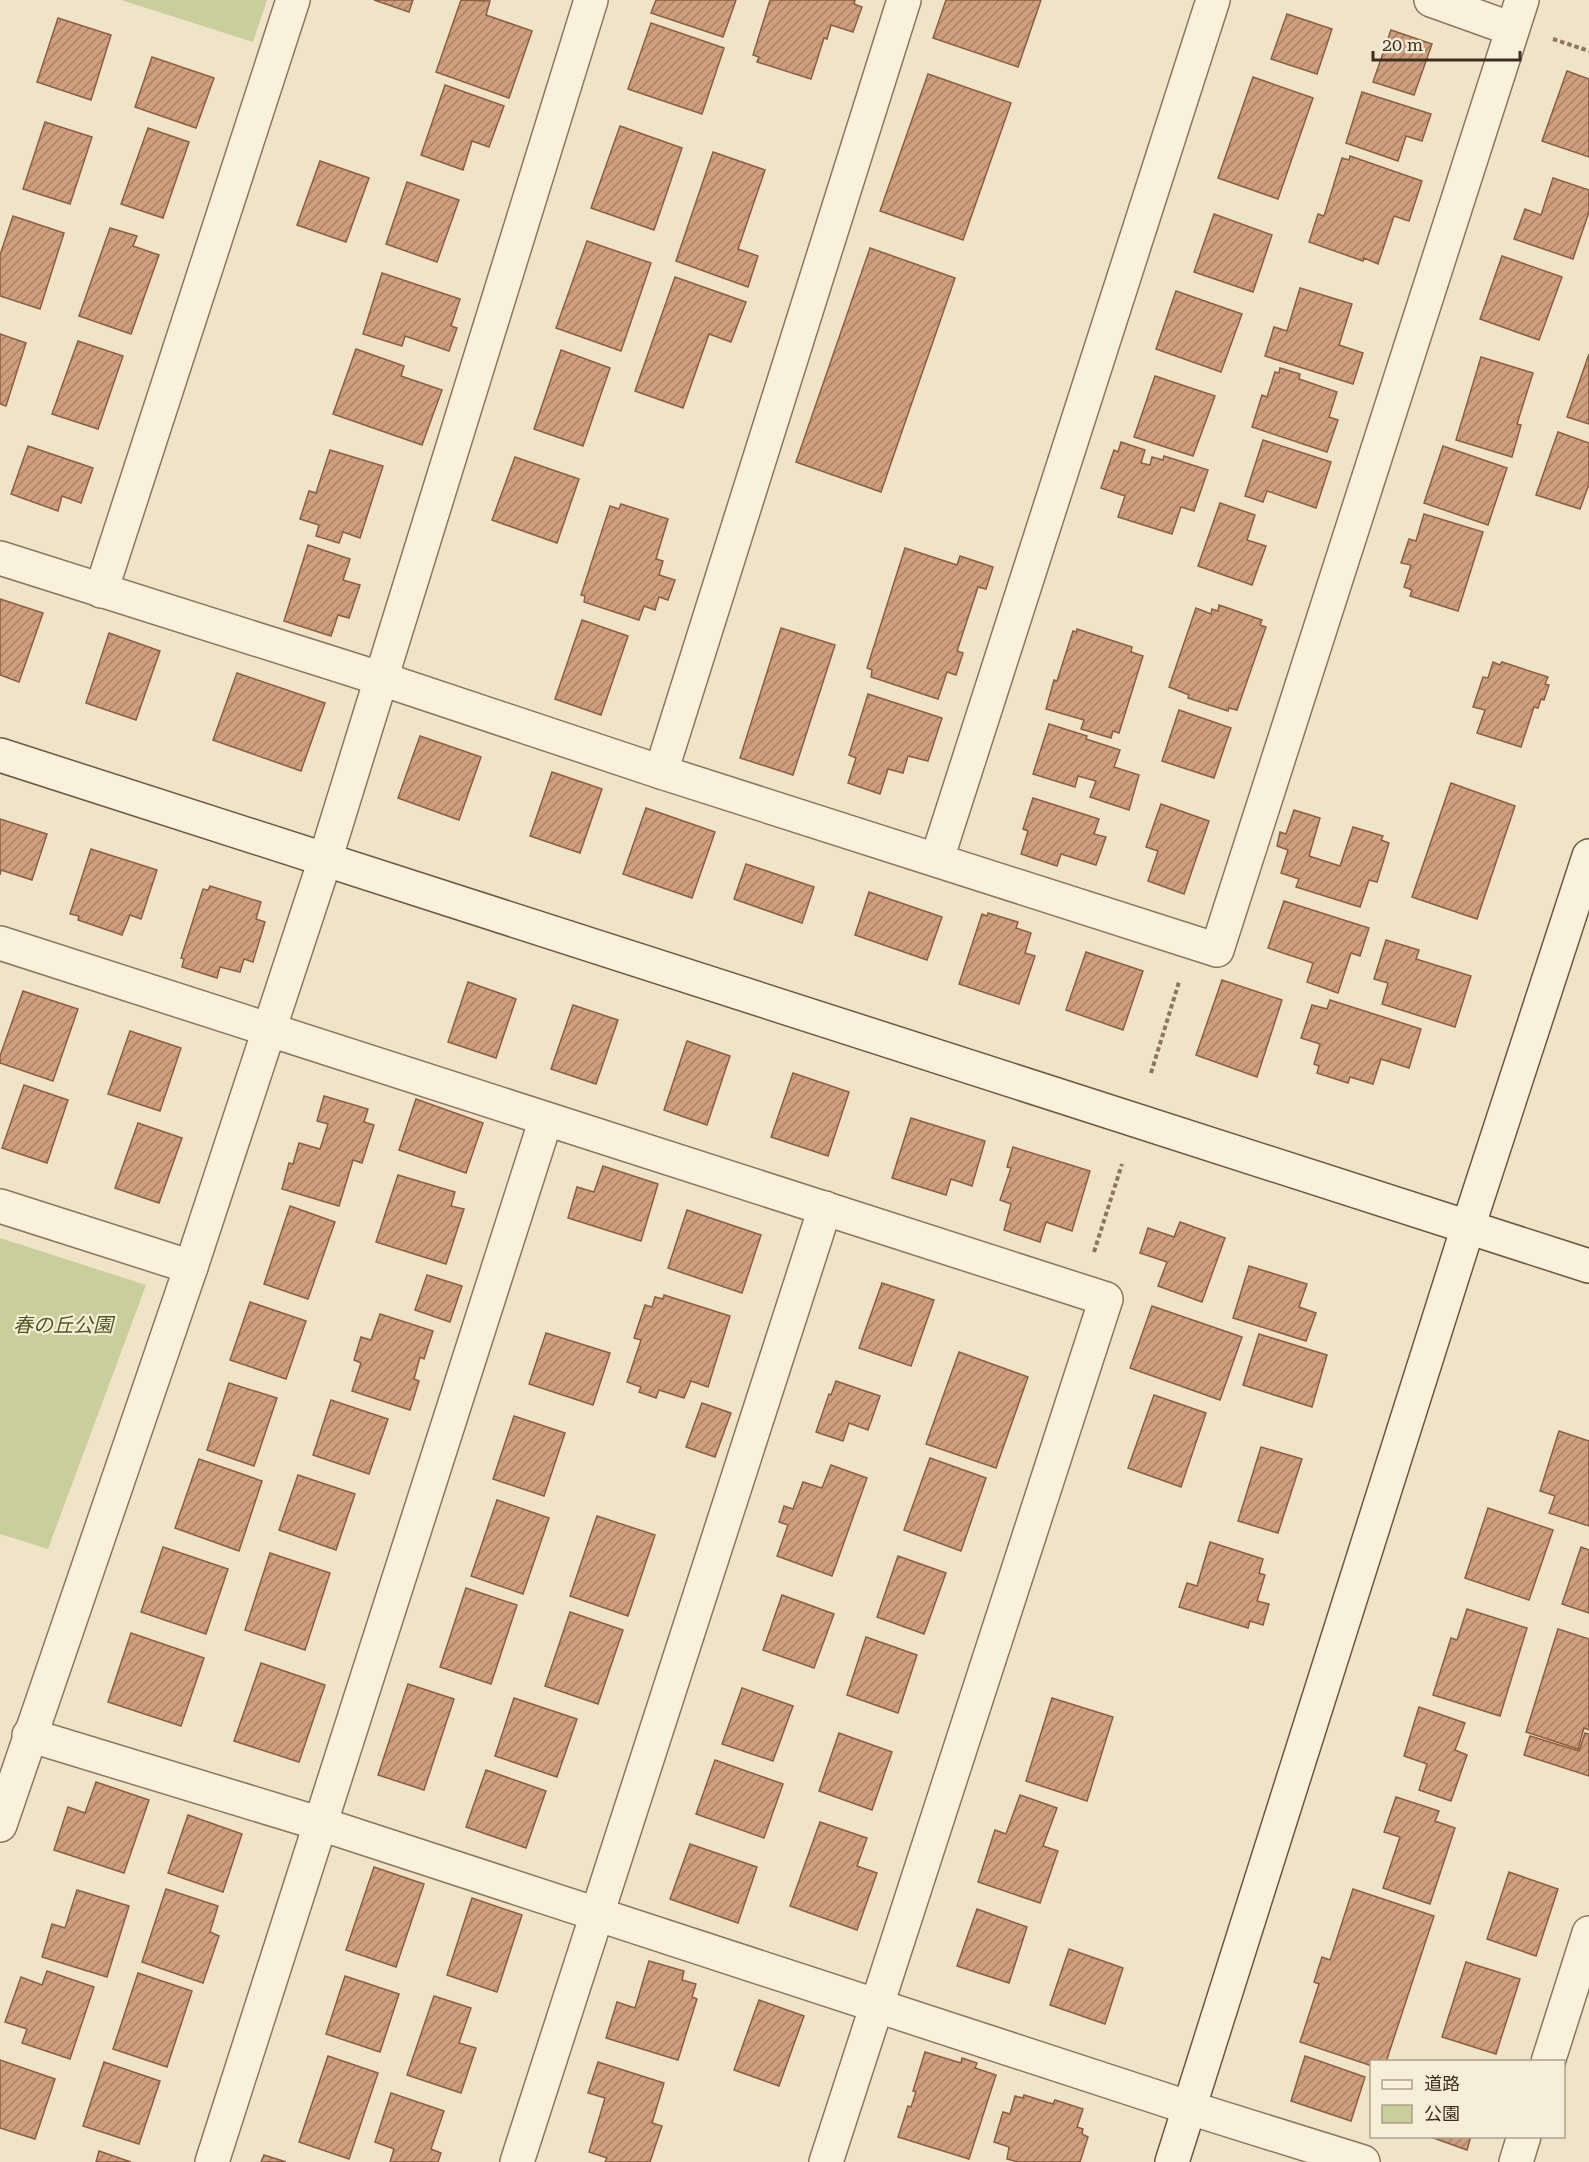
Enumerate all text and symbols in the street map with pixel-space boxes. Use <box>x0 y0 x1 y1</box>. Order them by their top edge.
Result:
scale bar <box>1373 24 1520 62</box>
text: 20 m <box>1382 34 1423 55</box>
park label: 春の丘公園 <box>13 1313 116 1337</box>
legend <box>1370 2060 1565 2138</box>
text: 道路 <box>1424 2073 1460 2094</box>
text: 公園 <box>1424 2103 1460 2124</box>

